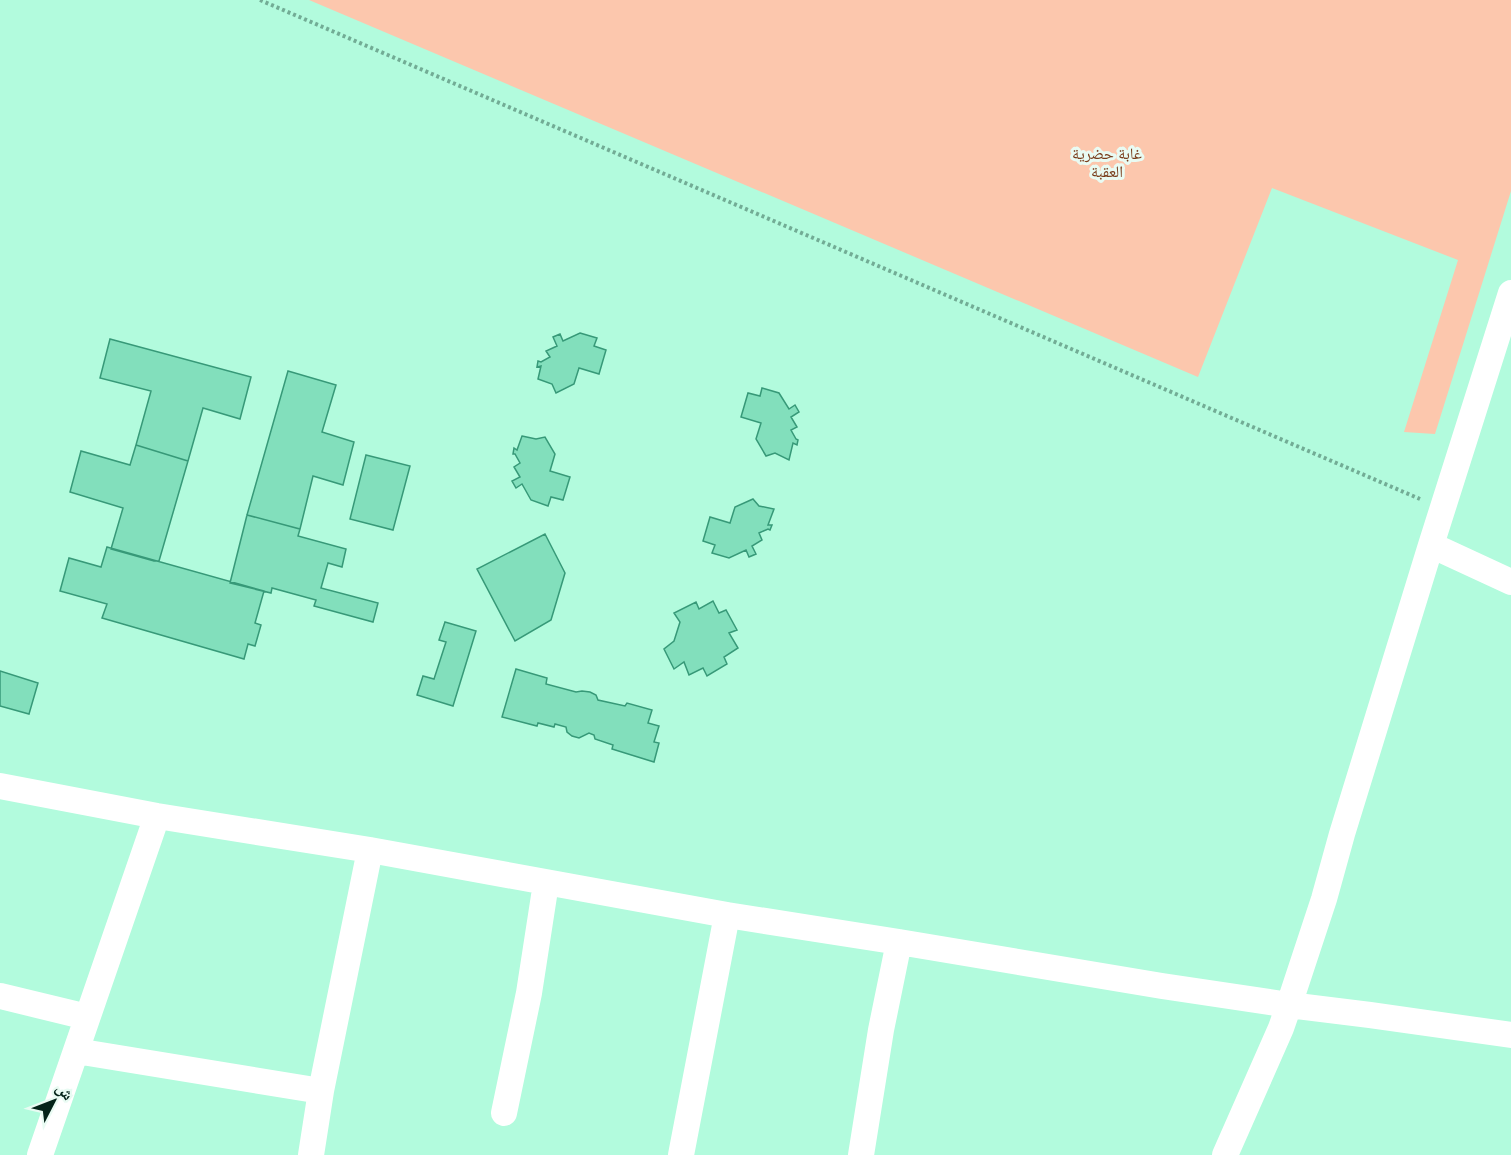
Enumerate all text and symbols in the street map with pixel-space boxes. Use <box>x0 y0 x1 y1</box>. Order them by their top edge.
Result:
park label: غابة حضرية العقبة <box>1072 143 1142 181</box>
north arrow <box>24 1071 84 1131</box>
text: ش <box>52 1078 78 1104</box>

